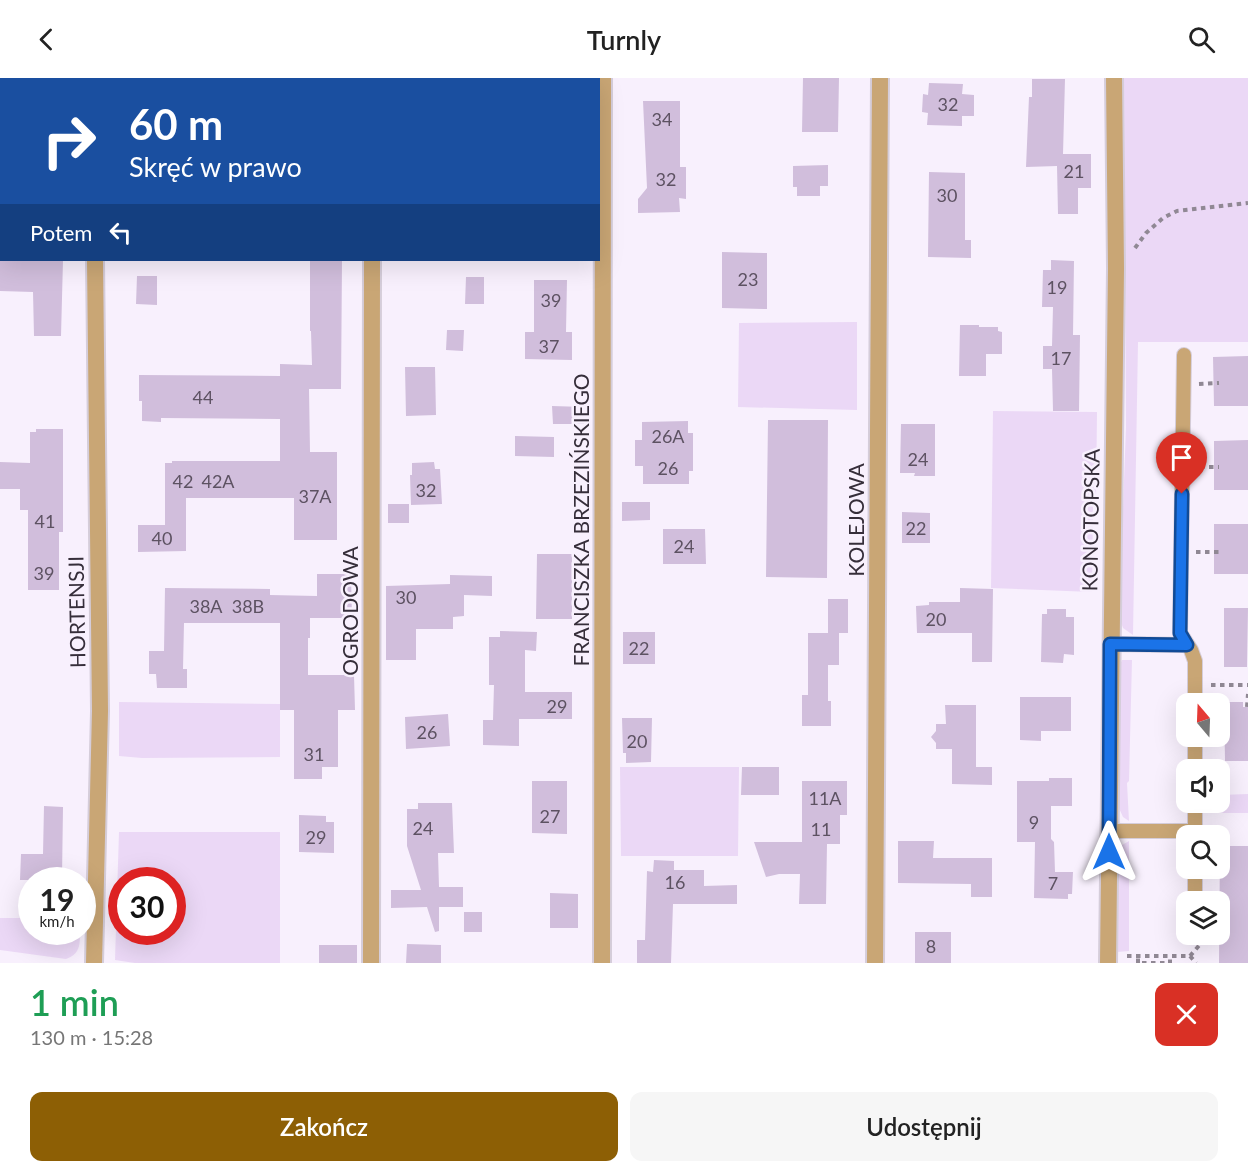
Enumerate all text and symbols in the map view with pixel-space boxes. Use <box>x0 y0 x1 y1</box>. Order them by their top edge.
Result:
icon: back <box>30 23 63 56</box>
text: Turnly <box>587 23 661 56</box>
icon: search <box>1185 23 1218 56</box>
house number: 32 <box>938 93 958 115</box>
text: 60 m <box>129 99 223 149</box>
icon: right <box>30 102 108 180</box>
house number: 34 <box>652 108 672 130</box>
text: Skręć w prawo <box>129 150 302 183</box>
house number: 21 <box>1064 160 1084 182</box>
house number: 32 <box>656 168 676 190</box>
house number: 30 <box>937 184 957 206</box>
icon: left <box>104 216 137 249</box>
text: Potem <box>30 219 92 246</box>
house number: 23 <box>738 268 758 290</box>
house number: 19 <box>1047 276 1067 298</box>
house number: 39 <box>541 289 561 311</box>
house number: 37 <box>539 335 559 357</box>
house number: 17 <box>1051 347 1071 369</box>
street label: FRANCISZKA BRZEZIŃSKIEGO <box>568 373 593 667</box>
house number: 44 <box>193 386 213 408</box>
house number: 26A <box>651 425 685 447</box>
pin <box>1156 432 1207 494</box>
icon: arrive <box>1165 441 1198 474</box>
house number: 24 <box>908 448 928 470</box>
street label: KONOTOPSKA <box>1076 448 1104 592</box>
house number: 26 <box>658 457 678 479</box>
street label: KOLEJOWA <box>843 463 868 577</box>
house number: 42 <box>173 470 193 492</box>
house number: 42A <box>201 470 235 492</box>
house number: 32 <box>416 479 436 501</box>
house number: 37A <box>298 485 332 507</box>
house number: 41 <box>35 510 55 532</box>
house number: 22 <box>906 517 926 539</box>
house number: 40 <box>152 527 172 549</box>
house number: 24 <box>674 535 694 557</box>
street label: OGRODOWA <box>337 545 362 676</box>
street label: HORTENSJI <box>63 556 89 668</box>
house number: 39 <box>34 562 54 584</box>
house number: 30 <box>396 586 416 608</box>
house number: 38A <box>189 595 223 617</box>
house number: 38B <box>232 595 264 617</box>
house number: 20 <box>926 608 946 630</box>
house number: 22 <box>629 637 649 659</box>
north arrow <box>1176 693 1230 747</box>
map controls <box>1176 693 1230 945</box>
house number: 29 <box>547 695 567 717</box>
house number: 26 <box>417 721 437 743</box>
house number: 20 <box>627 730 647 752</box>
house number: 31 <box>304 743 324 765</box>
button: sound <box>1176 759 1230 813</box>
house number: 11A <box>808 787 842 809</box>
house number: 27 <box>540 805 560 827</box>
house number: 9 <box>1029 811 1039 833</box>
house number: 24 <box>413 817 433 839</box>
house number: 11 <box>811 818 831 840</box>
position arrow <box>1077 820 1141 884</box>
button: search <box>1176 825 1230 879</box>
house number: 29 <box>306 826 326 848</box>
speed limit sign: 30 <box>108 867 186 945</box>
house number: 16 <box>665 871 685 893</box>
house number: 7 <box>1048 872 1058 894</box>
text: 19 <box>40 881 74 917</box>
button: layers <box>1176 891 1230 945</box>
text: km/h <box>39 912 75 930</box>
house number: 8 <box>926 935 936 957</box>
text: 1 min <box>30 980 119 1024</box>
button: close <box>1155 983 1218 1046</box>
text: 130 m · 15:28 <box>30 1025 153 1049</box>
button: Zakończ <box>30 1092 618 1161</box>
button: Udostępnij <box>630 1092 1218 1161</box>

